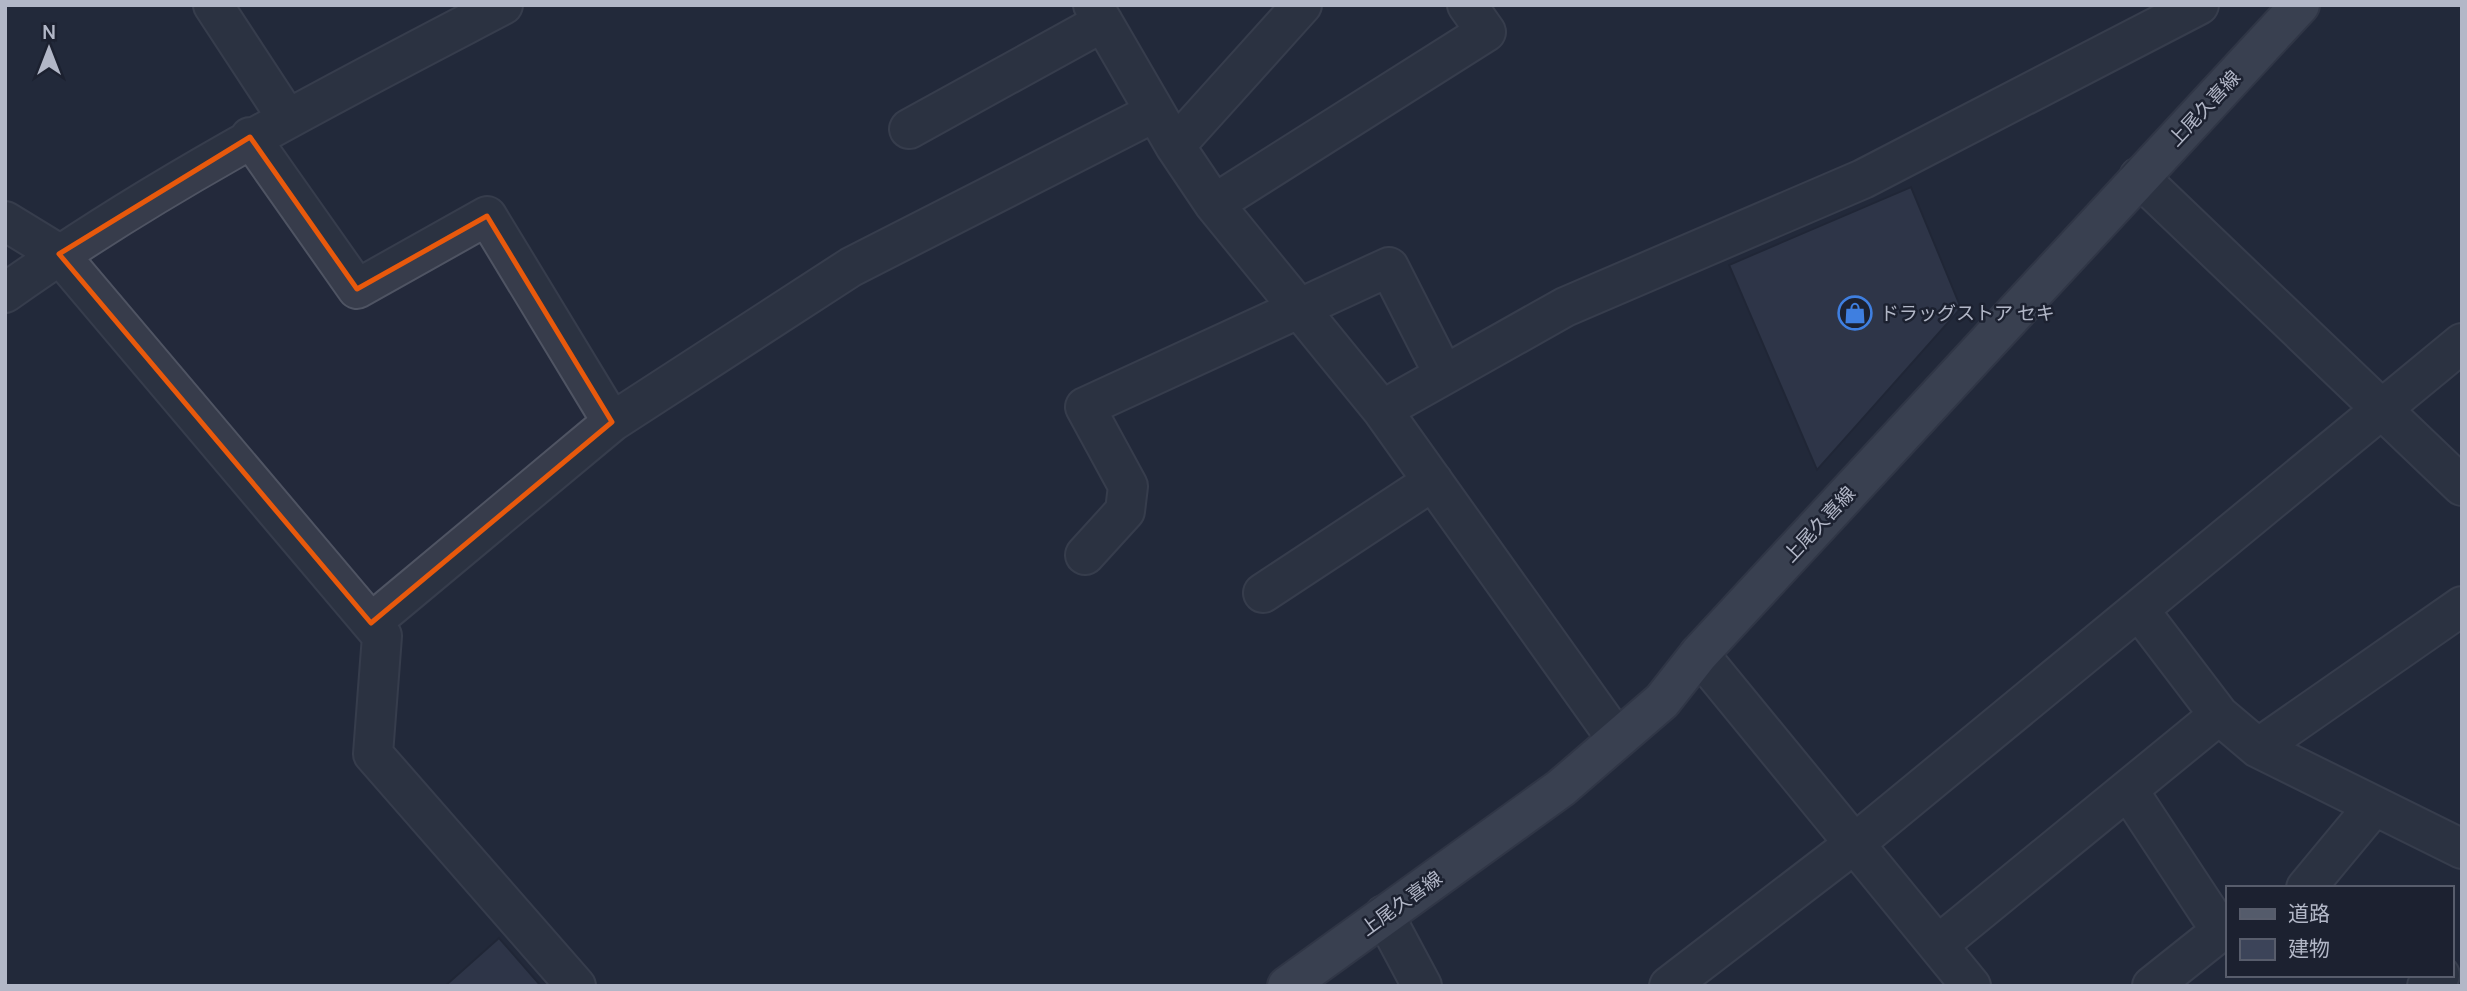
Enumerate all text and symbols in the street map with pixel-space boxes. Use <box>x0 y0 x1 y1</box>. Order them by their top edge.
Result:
north arrow <box>14 14 84 84</box>
text: N <box>42 19 56 45</box>
street label: 上尾久喜線 <box>2162 64 2246 152</box>
shop icon: ドラッグストア セキ <box>1836 294 1874 332</box>
place label: ドラッグストア セキ <box>1880 300 2055 326</box>
street label: 上尾久喜線 <box>1777 480 1861 568</box>
street label: 上尾久喜線 <box>1355 865 1447 941</box>
legend <box>2226 886 2453 977</box>
text: 道路 <box>2288 899 2330 927</box>
text: 建物 <box>2288 934 2330 962</box>

